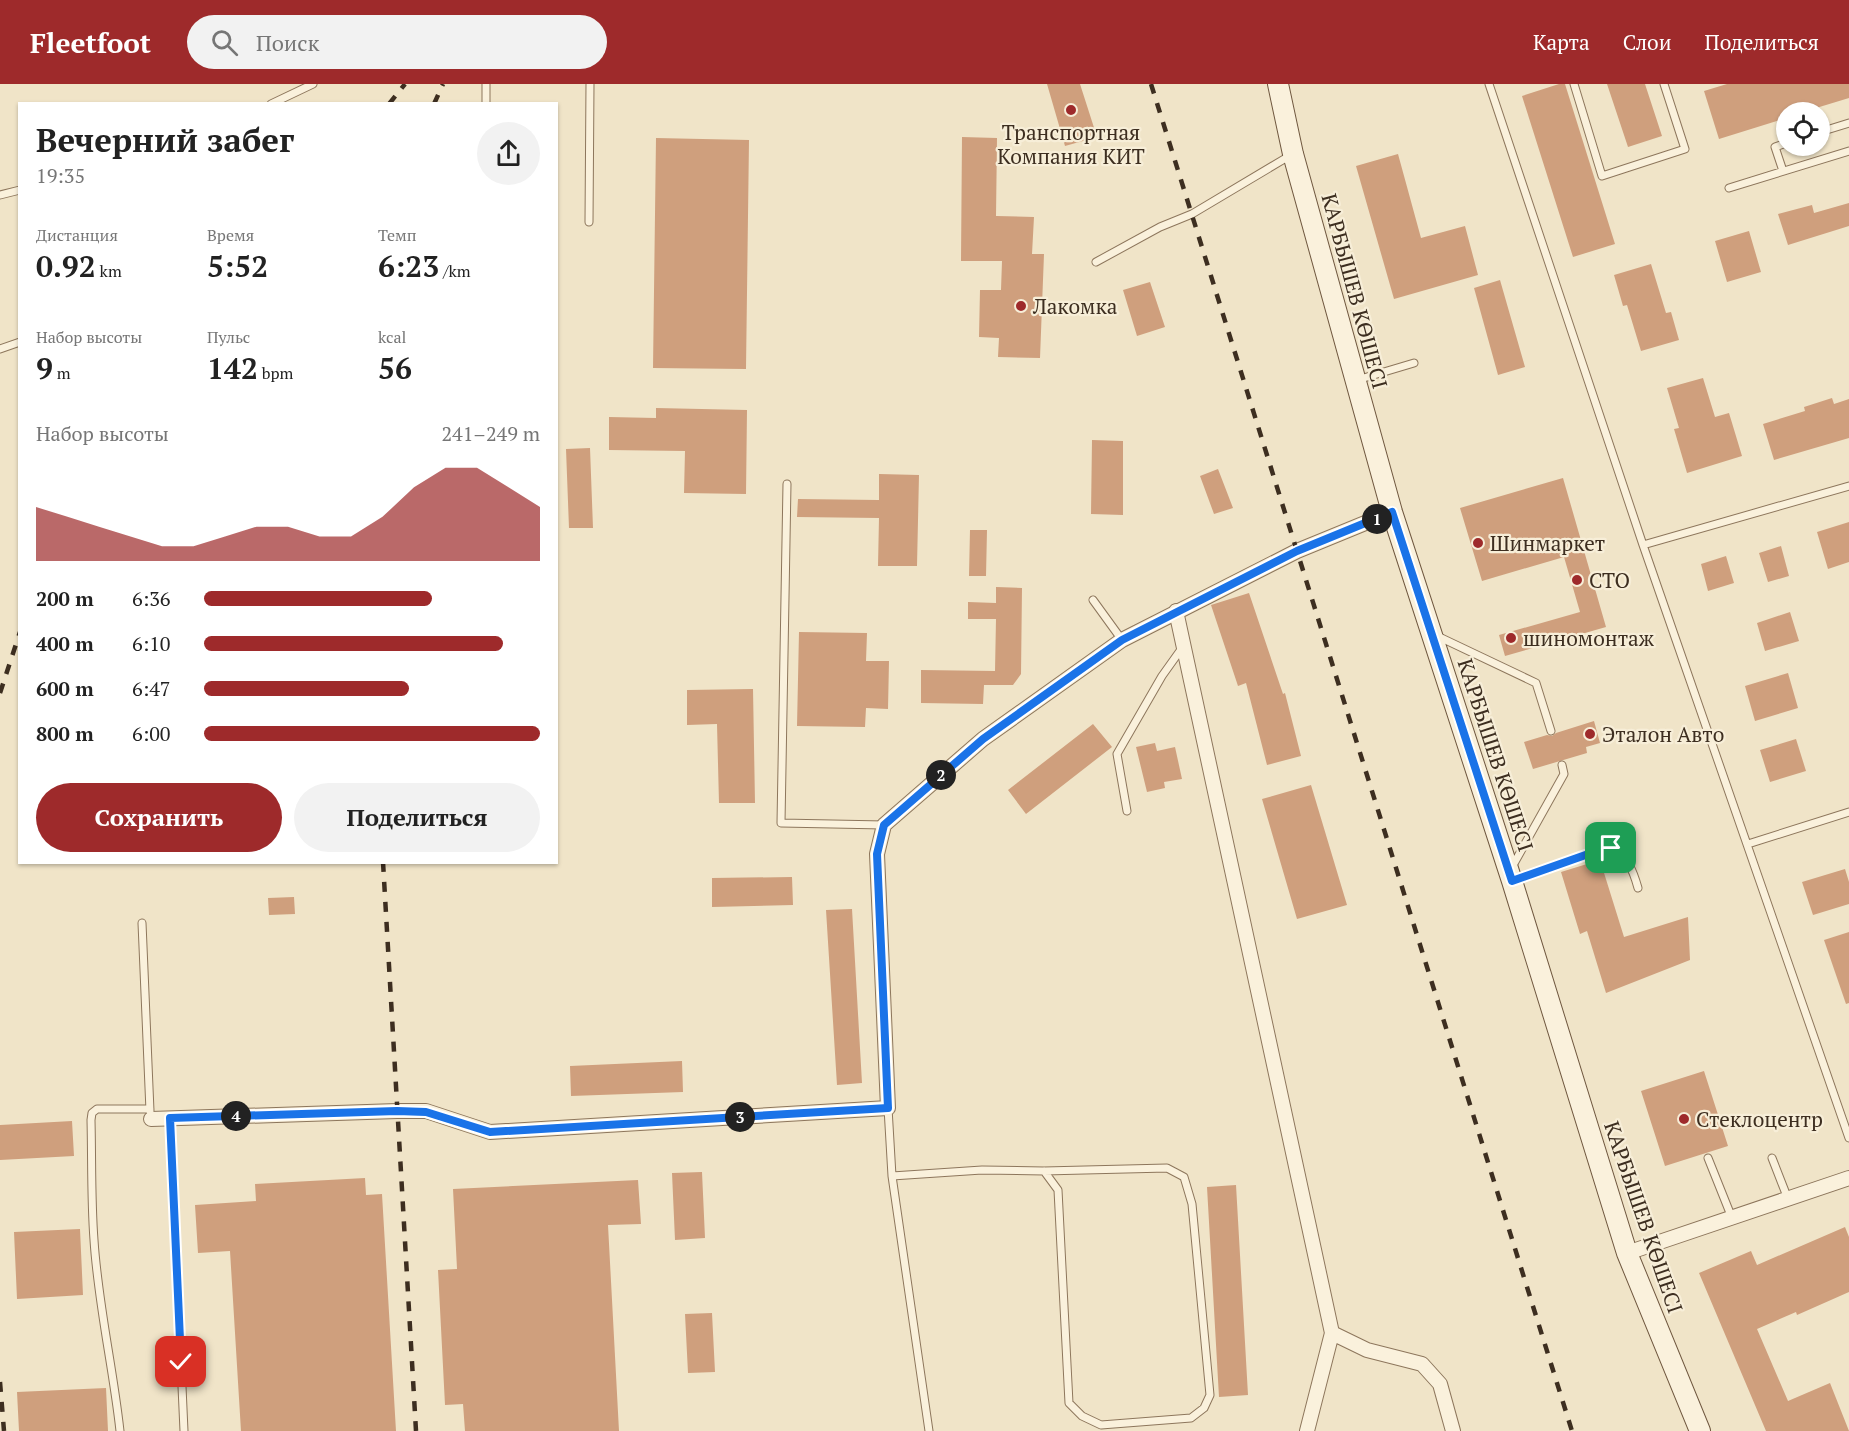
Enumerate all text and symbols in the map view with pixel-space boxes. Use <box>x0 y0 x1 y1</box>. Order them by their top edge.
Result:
search box <box>187 15 607 69</box>
text: Fleetfoot <box>30 24 151 61</box>
icon: search <box>208 26 241 59</box>
text: Поиск <box>256 28 320 57</box>
text: Карта <box>1533 28 1590 56</box>
text: Слои <box>1623 28 1672 56</box>
text: Поделиться <box>1705 28 1819 56</box>
map controls <box>1776 102 1830 156</box>
button: locate <box>1776 102 1830 156</box>
marker: Транспортная Компания КИТ <box>1064 103 1078 117</box>
text: Вечерний забег <box>36 118 294 161</box>
place label: Транспортная Компания КИТ <box>997 118 1145 170</box>
button: share <box>477 122 540 185</box>
text: 19:35 <box>36 162 85 189</box>
street label: КАРБЫШЕВ КӨШЕСІ <box>1315 190 1395 392</box>
text: Дистанция <box>36 224 118 246</box>
text: Время <box>207 224 254 246</box>
text: Темп <box>378 224 416 246</box>
text: 0.92 <box>36 246 96 286</box>
text: 5:52 <box>207 246 268 286</box>
text: 6:23 <box>378 246 439 286</box>
text: km <box>96 260 122 282</box>
text: /km <box>439 260 471 282</box>
place label: Лакомка <box>1032 292 1118 320</box>
marker: Лакомка <box>1014 299 1028 313</box>
text: Набор высоты <box>36 326 142 348</box>
text: Пульс <box>207 326 250 348</box>
text: kcal <box>378 326 406 348</box>
text: 9 <box>36 348 53 388</box>
text: 142 <box>207 348 258 388</box>
text: 56 <box>378 348 412 388</box>
text: m <box>53 362 71 384</box>
text: bpm <box>258 362 293 384</box>
text: Набор высоты <box>36 420 169 447</box>
text: 241–249 m <box>441 420 540 447</box>
pin: 1 <box>1362 504 1392 534</box>
text: 1 <box>1372 508 1382 530</box>
place label: Шинмаркет <box>1490 529 1605 557</box>
marker: Шинмаркет <box>1471 536 1485 550</box>
place label: СТО <box>1589 566 1630 594</box>
marker: СТО <box>1570 573 1584 587</box>
text: 200 m <box>36 585 94 612</box>
text: 6:36 <box>132 585 171 612</box>
place label: шиномонтаж <box>1523 624 1655 652</box>
text: 400 m <box>36 630 94 657</box>
text: 6:10 <box>132 630 171 657</box>
marker: шиномонтаж <box>1504 631 1518 645</box>
street label: КАРБЫШЕВ КӨШЕСІ <box>1452 655 1540 855</box>
text: 600 m <box>36 675 94 702</box>
text: 6:47 <box>132 675 171 702</box>
text: 800 m <box>36 720 94 747</box>
text: 6:00 <box>132 720 171 747</box>
place label: Эталон Авто <box>1602 720 1724 748</box>
marker: Эталон Авто <box>1583 727 1597 741</box>
pin: 2 <box>926 760 956 790</box>
text: 2 <box>936 764 946 786</box>
button: Сохранить <box>36 783 282 852</box>
button: Поделиться <box>294 783 540 852</box>
pin <box>1585 822 1636 873</box>
icon: arrive <box>1594 831 1627 864</box>
pin: 4 <box>221 1101 251 1131</box>
pin: 3 <box>725 1102 755 1132</box>
text: 4 <box>231 1105 241 1127</box>
place label: Стеклоцентр <box>1696 1105 1823 1133</box>
text: 3 <box>735 1106 745 1128</box>
marker: Стеклоцентр <box>1677 1112 1691 1126</box>
street label: КАРБЫШЕВ КӨШЕСІ <box>1598 1117 1690 1317</box>
pin <box>155 1336 206 1387</box>
icon: check <box>164 1345 197 1378</box>

